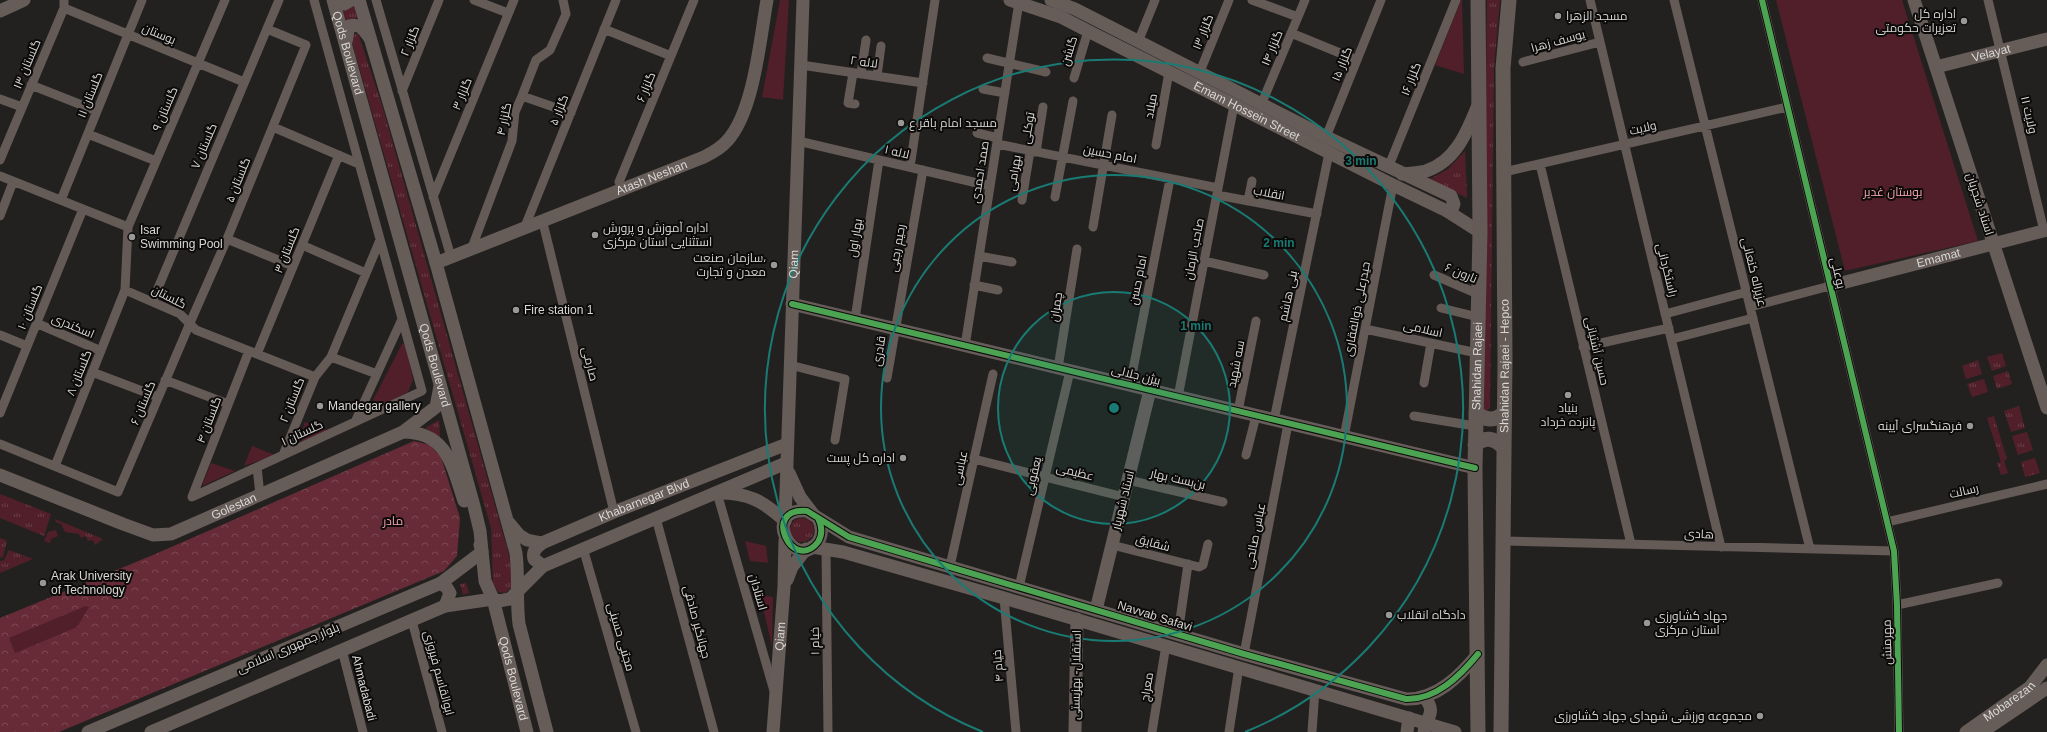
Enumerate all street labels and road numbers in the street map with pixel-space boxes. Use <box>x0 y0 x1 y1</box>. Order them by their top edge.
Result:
street label: Qods Boulevard <box>329 10 366 96</box>
street label: گلزار ۱۳ <box>1190 12 1216 52</box>
street label: بوستان <box>140 21 178 47</box>
street label: گلزار ۲ <box>398 24 422 58</box>
street label: یوسف زهرا <box>1529 27 1587 55</box>
street label: گلزار ۱۴ <box>1258 28 1286 68</box>
street label: گلشن <box>1058 34 1080 68</box>
street label: گلستان ۱۳ <box>10 37 44 91</box>
street label: Velayat <box>1970 41 2013 65</box>
street label: گلزار ۱۵ <box>1329 45 1355 83</box>
street label: لاله ۲ <box>849 53 879 71</box>
street label: گلزار ۱۶ <box>1398 60 1424 98</box>
street label: گلستان ۱۱ <box>75 70 105 120</box>
street label: گلزار ۶ <box>634 70 658 104</box>
street label: گلزار ۳ <box>449 76 475 112</box>
street label: Emam Hossein Street <box>1191 79 1303 144</box>
street label: گلستان ۹ <box>149 85 181 133</box>
street label: میلاد <box>1142 92 1160 120</box>
street label: گلزار ۵ <box>547 93 571 127</box>
street label: ولایت ۱۱ <box>2018 95 2040 135</box>
street label: گلزار ۴ <box>494 101 514 137</box>
street label: توکلی <box>1019 110 1038 145</box>
street label: ولایت <box>1628 118 1658 138</box>
street label: گلستان ۷ <box>188 121 220 171</box>
street label: صمد احمدی <box>968 140 992 204</box>
street label: لاله ۱ <box>883 142 911 162</box>
street label: امام حسین <box>1082 142 1138 167</box>
street label: بهرامی <box>1004 154 1024 192</box>
street label: گلستان ۵ <box>223 156 253 204</box>
street label: Atash Neshan <box>614 157 689 198</box>
street label: استاد شجریان <box>1963 171 1997 237</box>
street label: انقلاب <box>1252 183 1286 203</box>
street label: صاحب الزمان <box>1181 217 1207 281</box>
street label: بهار اول <box>845 218 865 258</box>
street label: رحیم رجبی <box>886 223 909 273</box>
street label: گلستان ۳ <box>271 225 303 275</box>
street label: عزیزاله کنعانی <box>1739 236 1769 308</box>
street label: راستگردانی <box>1654 242 1680 298</box>
street label: Emamat <box>1915 245 1962 270</box>
street label: Qiam <box>786 250 801 279</box>
street label: امام حسن <box>1126 254 1151 306</box>
street label: بوعلی <box>1828 256 1848 290</box>
street label: حیدرعلی ذوالفقاری <box>1341 260 1373 358</box>
street label: نارون ۶ <box>1443 260 1479 286</box>
street label: بنی هاشم <box>1276 269 1301 323</box>
street label: گلستان ۱۰ <box>15 282 45 332</box>
street label: گلستان <box>149 282 189 312</box>
street label: چمران <box>1047 291 1067 323</box>
street label: Shahidan Rajaei - Hepco <box>1497 299 1512 433</box>
street label: اسکندری <box>50 311 96 341</box>
street label: حسین آشتیانی <box>1582 315 1612 387</box>
street label: اسلامی <box>1402 318 1444 340</box>
street label: Qods Boulevard <box>416 322 453 408</box>
street label: Shahidan Rajaei <box>1469 322 1485 410</box>
street label: قادری <box>869 335 889 367</box>
street label: سه شهید <box>1225 339 1247 389</box>
street label: صارمی <box>579 345 601 383</box>
street label: گلستان ۸ <box>64 348 94 398</box>
street label: بیژن جلالی <box>1110 362 1162 388</box>
street label: گلستان ۲ <box>277 376 307 424</box>
street label: گلستان ۶ <box>128 379 158 427</box>
street label: گلستان ۴ <box>194 395 224 445</box>
street label: گلستان ۱ <box>279 417 325 449</box>
street label: عباسی <box>950 450 970 486</box>
street label: یعقوبی <box>1022 455 1044 497</box>
street label: عظیمی <box>1055 461 1095 483</box>
street label: بن‌بست بهار <box>1148 466 1207 492</box>
street label: استاد شهریار <box>1109 469 1137 532</box>
street label: Khabarnegar Blvd <box>597 476 691 525</box>
street label: رسالت <box>1948 481 1980 501</box>
street label: Golestan <box>209 490 259 522</box>
street label: عباس صالحی <box>1242 502 1268 570</box>
street label: هادی <box>1684 526 1714 542</box>
street label: شقایق <box>1134 532 1172 554</box>
street label: استادان <box>746 572 770 612</box>
street label: جهانگیر صادقی <box>681 584 713 660</box>
street label: Navvab Safavi <box>1116 598 1194 634</box>
street label: مجتبی حسینی <box>605 601 637 673</box>
street label: مهرمنش <box>1880 619 1894 665</box>
street label: بلوار جمهوری اسلامی <box>235 620 341 676</box>
street label: Qiam <box>772 621 788 651</box>
street label: خیام ۱ <box>808 627 823 655</box>
street label: ابوالقاسم فیروزی <box>420 629 457 717</box>
street label: استقلال- بهزیستی <box>1068 630 1084 720</box>
street label: Qods Boulevard <box>496 635 531 722</box>
street label: خیام ۴ <box>990 649 1007 683</box>
street label: Ahmadabadi <box>349 654 379 722</box>
street label: معراج <box>1138 672 1157 703</box>
street label: Mobarezan <box>1981 679 2038 725</box>

